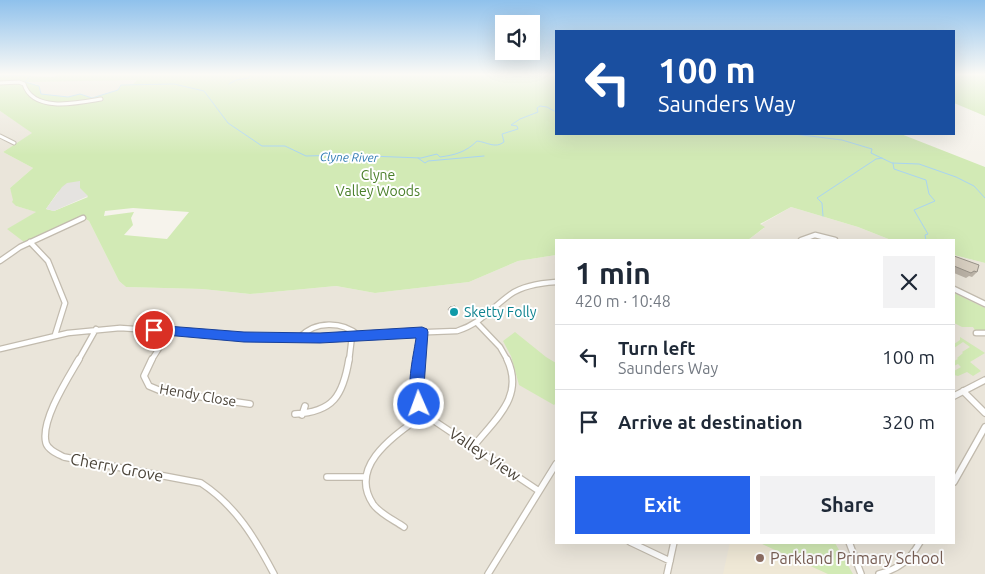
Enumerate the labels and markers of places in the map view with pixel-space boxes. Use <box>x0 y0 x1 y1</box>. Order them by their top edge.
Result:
place label: Sketty Folly <box>464 304 537 320</box>
marker: Sketty Folly <box>448 306 460 318</box>
pin <box>133 309 175 351</box>
place label: Parkland Primary School <box>770 549 944 567</box>
marker: Parkland Primary School <box>754 552 766 564</box>

